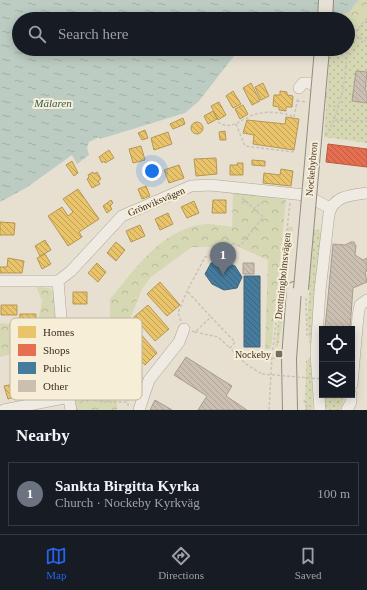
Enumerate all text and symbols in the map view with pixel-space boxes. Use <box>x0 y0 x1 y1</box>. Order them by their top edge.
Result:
search box <box>12 12 355 56</box>
icon: search <box>26 23 48 45</box>
text: Search here <box>58 26 128 42</box>
water label: Mälaren <box>33 97 72 109</box>
street label: Nockebybron <box>304 141 319 197</box>
your location <box>142 161 162 181</box>
street label: Grönviksvägen <box>126 184 186 218</box>
street label: Drottningholmsvägen <box>272 232 293 320</box>
pin: 1 <box>210 242 236 275</box>
legend <box>10 318 142 400</box>
text: Homes <box>43 326 74 338</box>
map controls <box>319 326 355 398</box>
button: locate <box>319 326 355 362</box>
text: Shops <box>43 344 70 356</box>
place label: Nockeby <box>235 349 271 360</box>
marker: Nockeby <box>274 349 284 359</box>
text: Public <box>43 362 71 374</box>
button: layers <box>319 362 355 398</box>
text: Other <box>43 380 68 392</box>
text: Nearby <box>16 426 70 445</box>
text: Sankta Birgitta Kyrka <box>55 478 199 494</box>
text: 1 <box>27 486 33 501</box>
text: 100 m <box>317 486 350 501</box>
text: Church · Nockeby Kyrkväg <box>55 495 200 510</box>
tab: Map <box>45 545 67 581</box>
tab: Directions <box>158 545 204 581</box>
tab: Saved <box>295 545 322 581</box>

